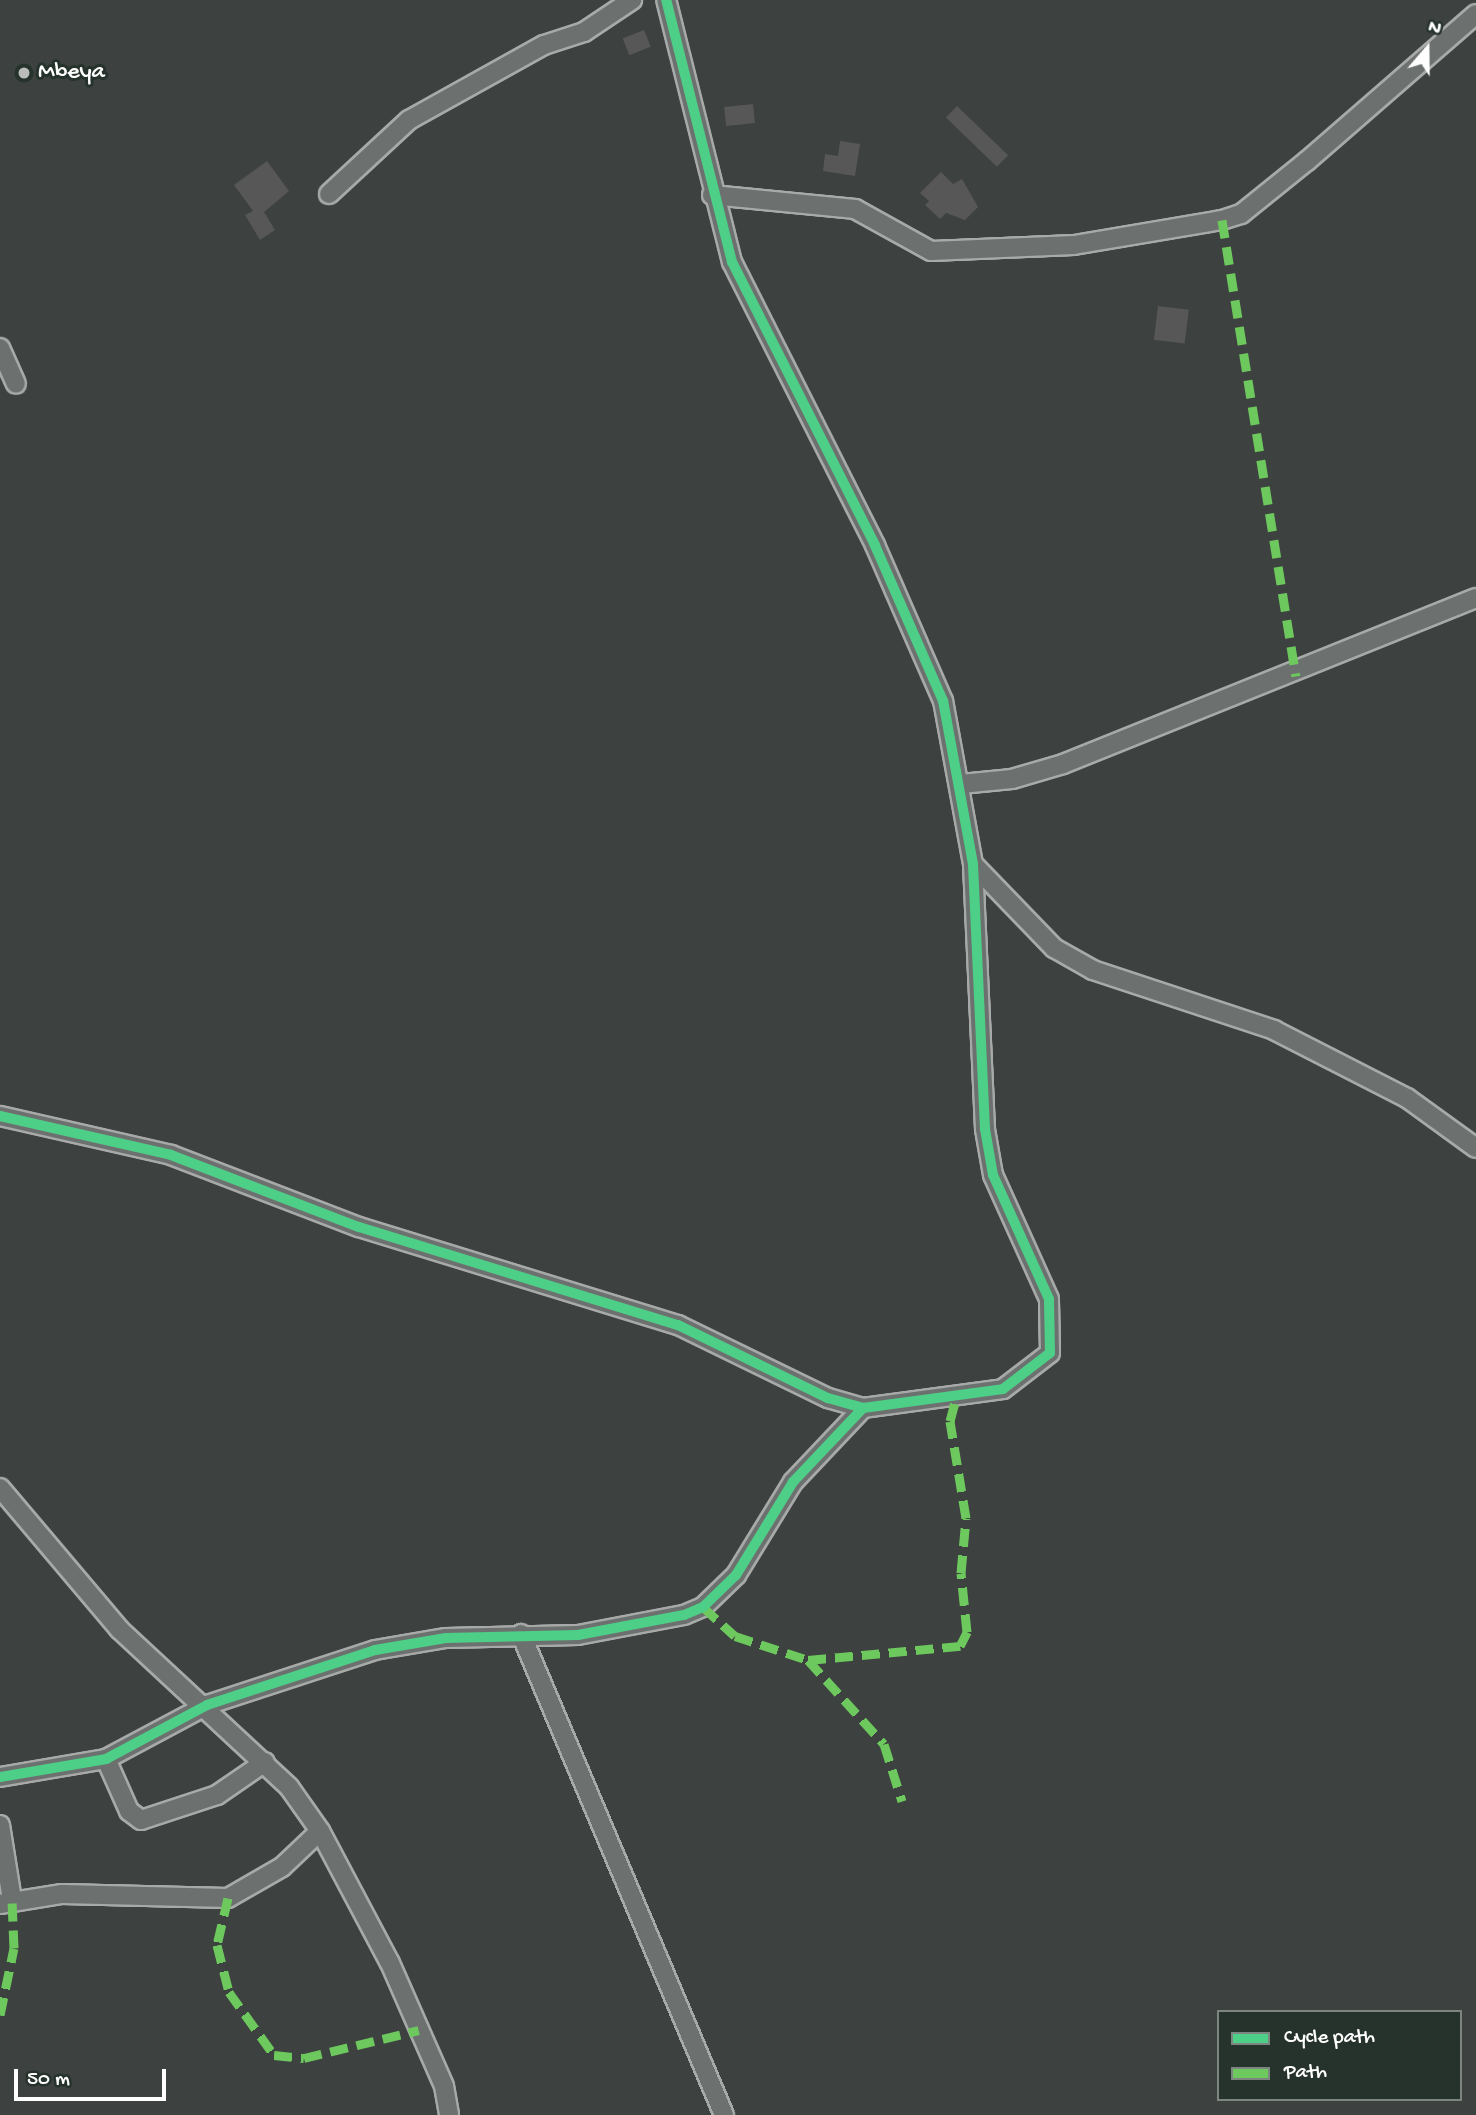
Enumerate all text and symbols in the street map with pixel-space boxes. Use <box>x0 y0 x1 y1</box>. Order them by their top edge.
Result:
north arrow <box>1392 14 1462 84</box>
text: N <box>1425 16 1444 42</box>
place label: Mbeya <box>38 59 105 87</box>
marker: Mbeya <box>16 65 32 81</box>
legend <box>1217 2010 1462 2101</box>
text: Cycle path <box>1284 2026 1375 2051</box>
scale bar <box>18 2056 170 2100</box>
text: Path <box>1284 2061 1327 2086</box>
text: 50 m <box>27 2068 70 2093</box>

